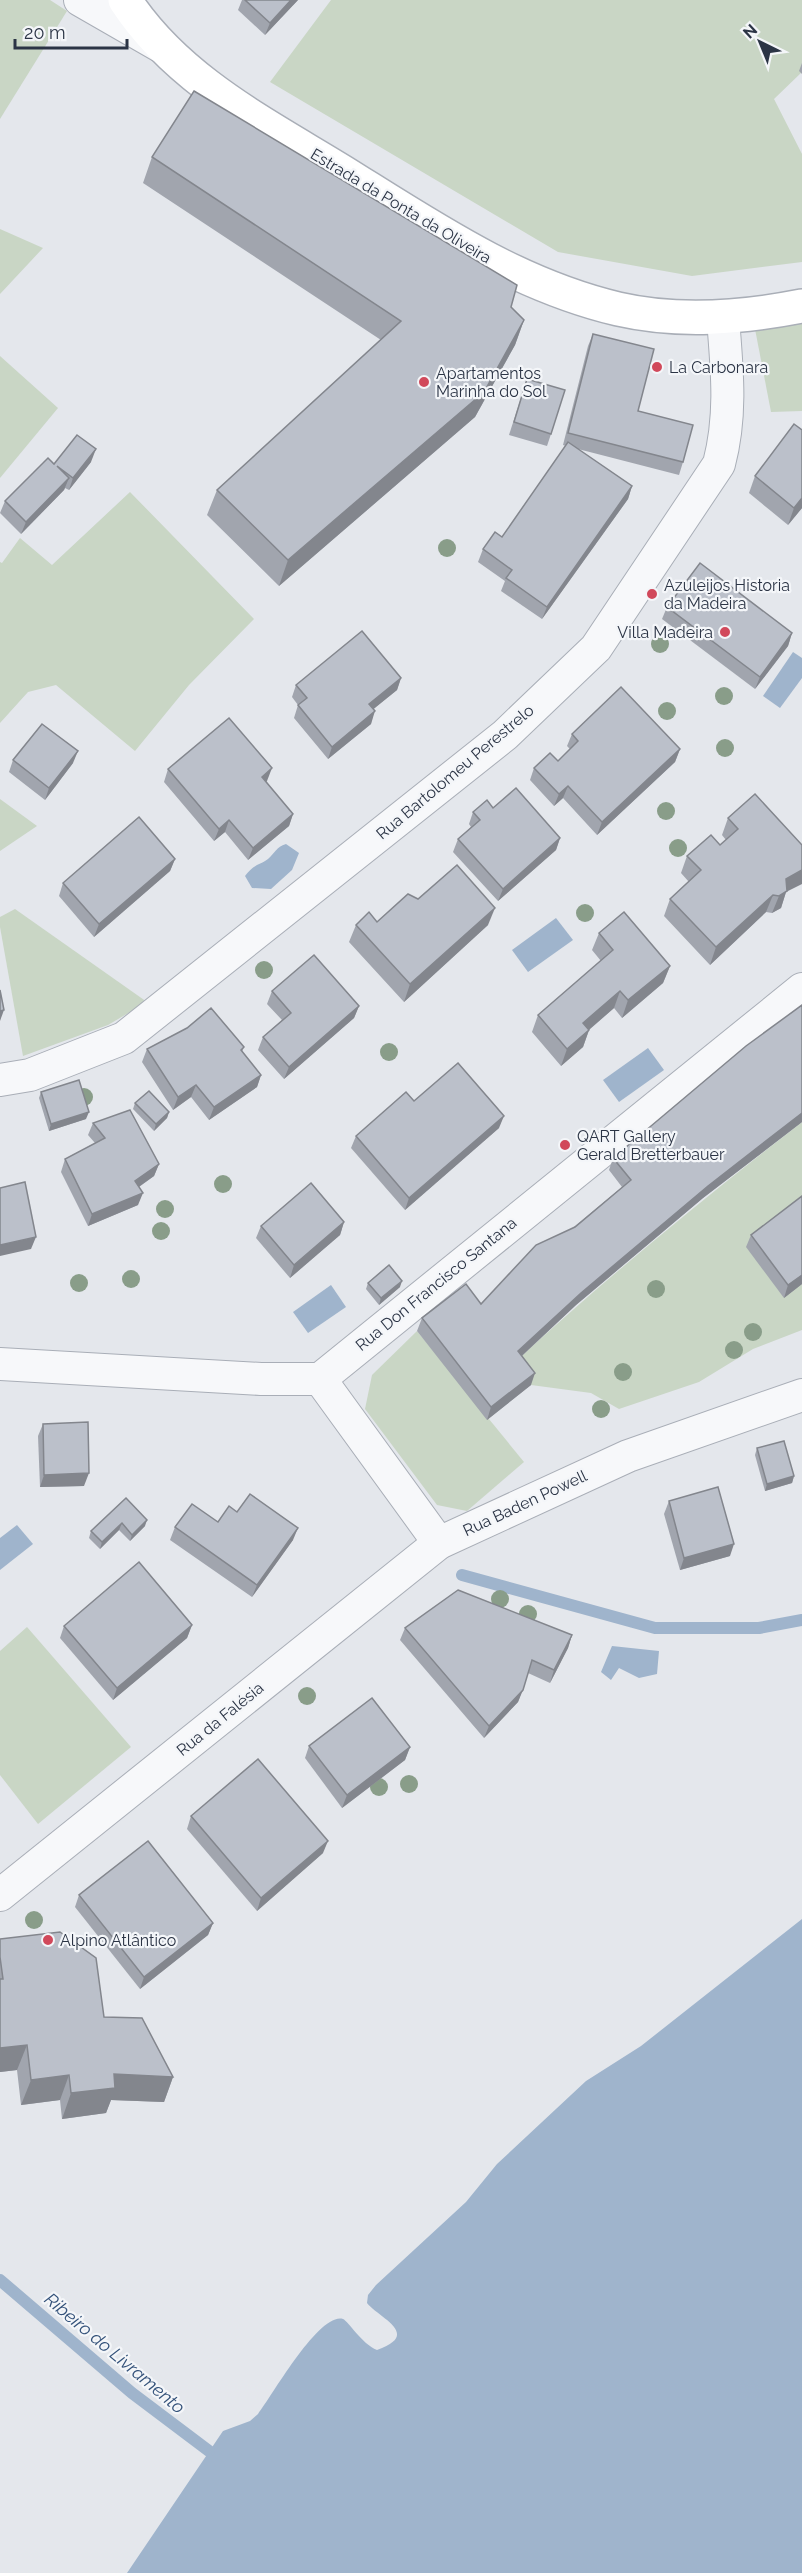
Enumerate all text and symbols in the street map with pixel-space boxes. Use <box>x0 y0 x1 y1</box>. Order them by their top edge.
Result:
scale bar <box>15 12 128 50</box>
north arrow <box>730 12 790 72</box>
text: N <box>739 20 761 43</box>
text: 20 m <box>24 22 66 43</box>
street label: Estrada da Ponta da Oliveira <box>307 144 495 268</box>
place label: La Carbonara <box>669 358 768 377</box>
marker: La Carbonara <box>650 360 664 374</box>
place label: Apartamentos Marinha do Sol <box>436 364 547 401</box>
marker: Apartamentos Marinha do Sol <box>417 375 431 389</box>
place label: Azuleijos Historia da Madeira <box>664 576 790 613</box>
marker: Azuleijos Historia da Madeira <box>645 587 659 601</box>
place label: Villa Madeira <box>617 623 713 642</box>
marker: Villa Madeira <box>718 625 732 639</box>
street label: Rua Bartolomeu Perestrelo <box>372 701 538 843</box>
place label: QART Gallery Gerald Bretterbauer <box>577 1127 725 1164</box>
marker: QART Gallery Gerald Bretterbauer <box>558 1138 572 1152</box>
street label: Rua Don Francisco Santana <box>352 1213 520 1355</box>
street label: Rua Baden Powell <box>460 1466 591 1540</box>
street label: Rua da Falésia <box>173 1678 267 1760</box>
place label: Alpino Atlântico <box>60 1931 176 1950</box>
marker: Alpino Atlântico <box>41 1933 55 1947</box>
water label: Ribeiro do Livramento <box>41 2288 189 2418</box>

